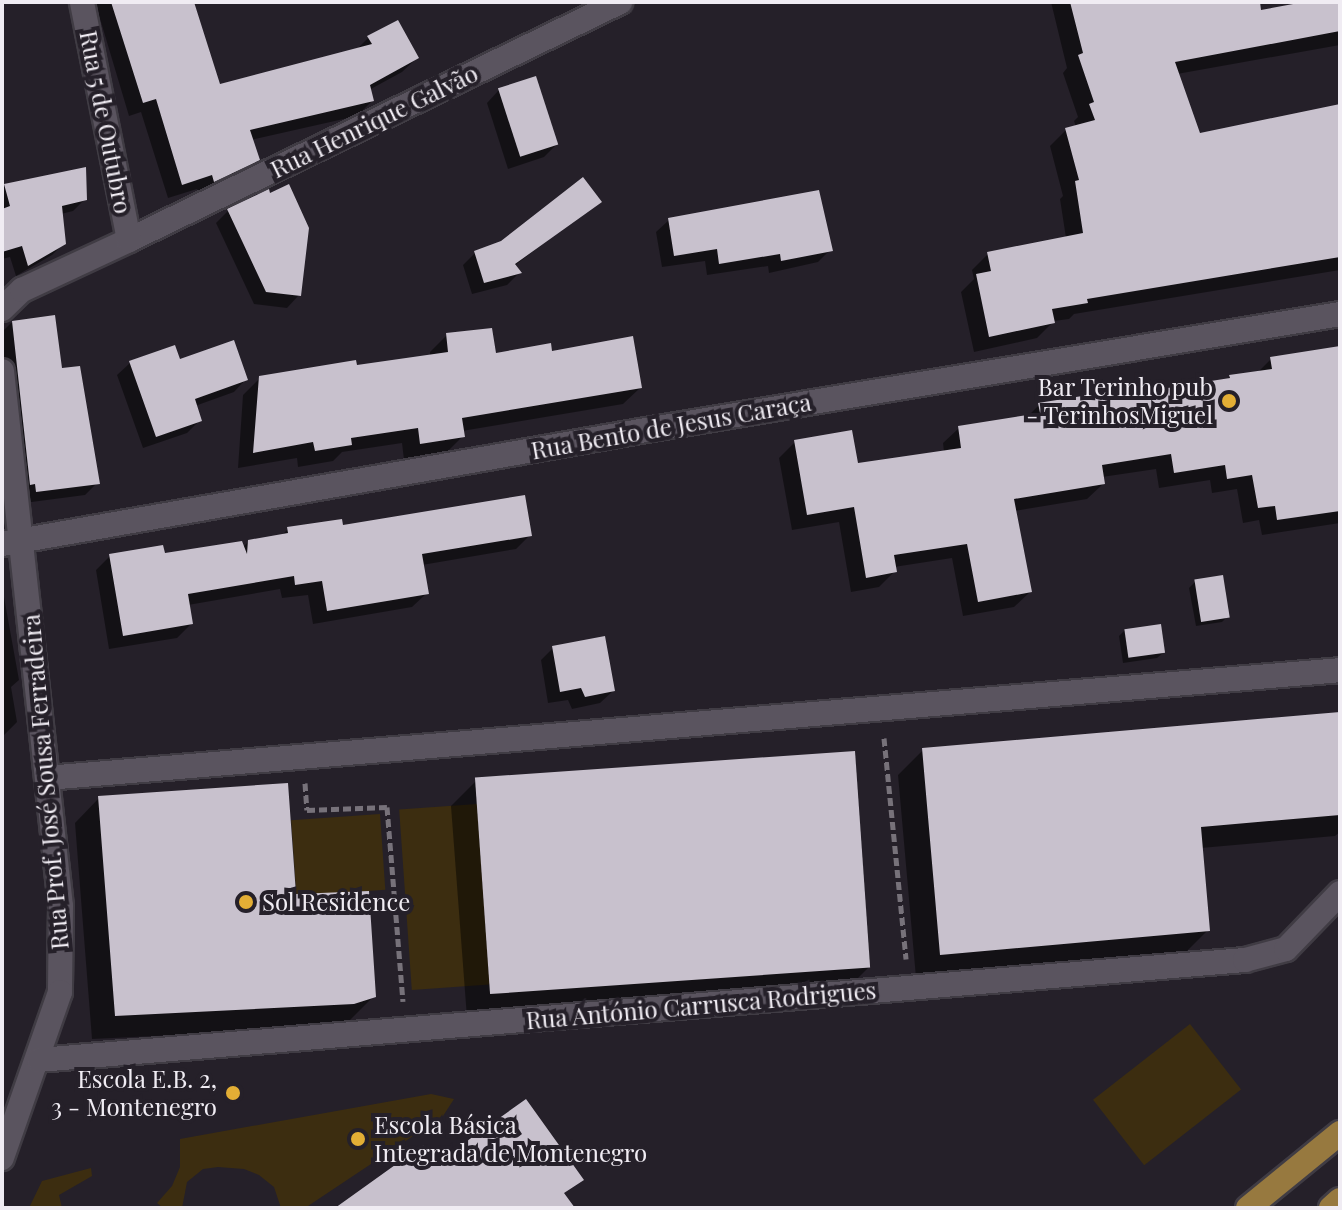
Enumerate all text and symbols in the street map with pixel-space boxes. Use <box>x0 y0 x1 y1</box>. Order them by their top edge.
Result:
street label: Rua 5 de Outubro <box>74 28 138 216</box>
street label: Rua Henrique Galvão <box>266 58 482 184</box>
place label: Bar Terinho pub - TerinhosMiguel <box>1026 373 1213 429</box>
street label: Rua Bento de Jesus Caraça <box>529 387 813 465</box>
marker: Bar Terinho pub - TerinhosMiguel <box>1220 392 1238 410</box>
street label: Rua Prof. José Sousa Ferradeira <box>16 613 74 951</box>
place label: Sol Residence <box>262 888 410 916</box>
marker: Sol Residence <box>237 893 255 911</box>
street label: Rua António Carrusca Rodrigues <box>524 975 878 1035</box>
place label: Escola E.B. 2, 3 - Montenegro <box>51 1065 217 1121</box>
marker: Escola E.B. 2, 3 - Montenegro <box>224 1084 242 1102</box>
place label: Escola Básica Integrada de Montenegro <box>374 1111 647 1167</box>
marker: Escola Básica Integrada de Montenegro <box>349 1130 367 1148</box>

